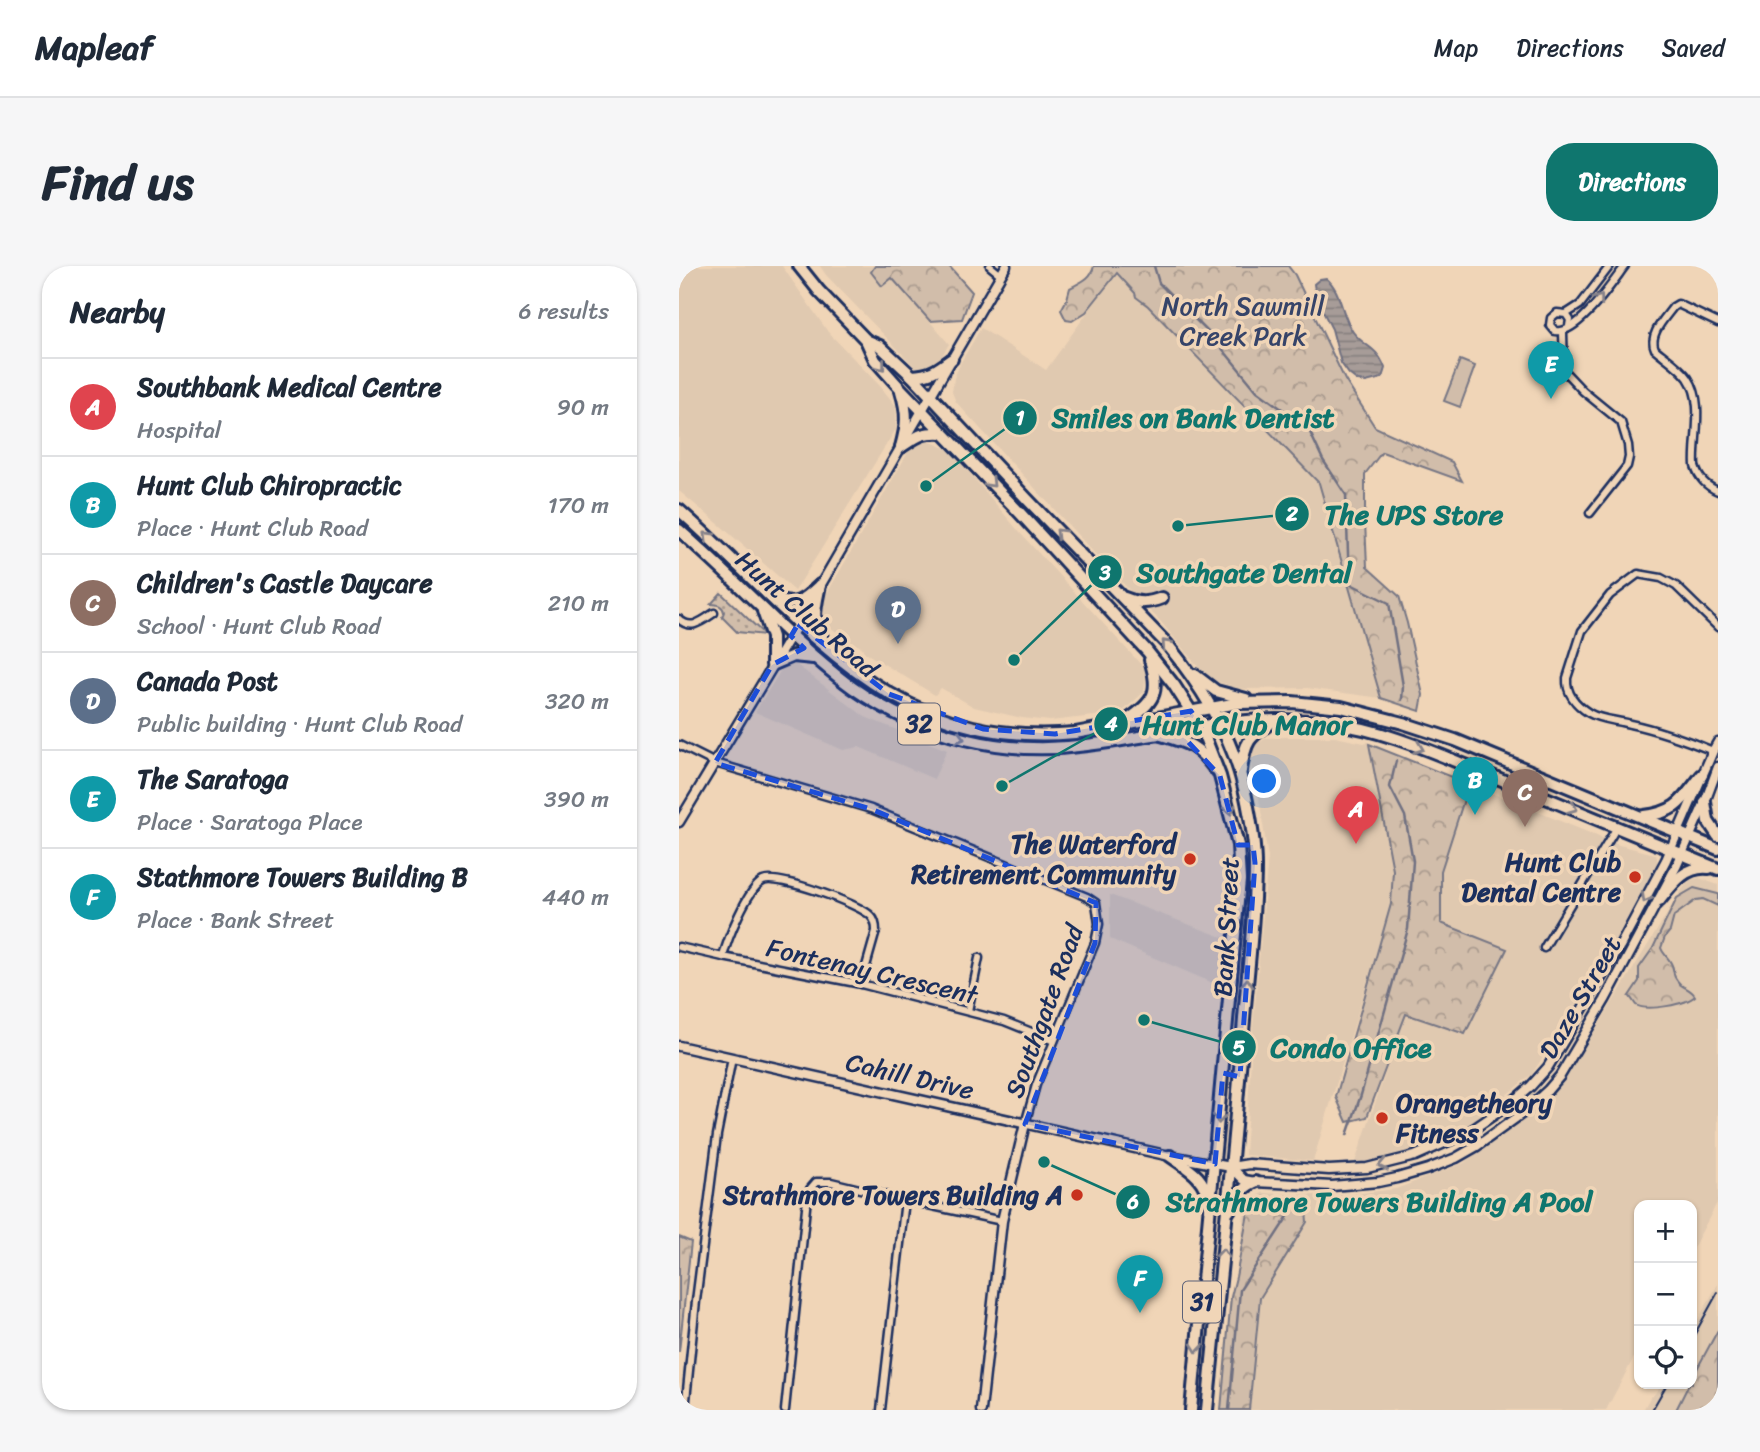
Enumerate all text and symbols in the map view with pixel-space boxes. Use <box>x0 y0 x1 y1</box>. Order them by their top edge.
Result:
text: Mapleaf <box>35 19 153 77</box>
text: Map <box>1434 27 1478 69</box>
text: Directions <box>1516 27 1624 69</box>
text: Saved <box>1662 27 1725 69</box>
text: Find us <box>42 139 194 226</box>
button: Directions <box>1546 143 1718 221</box>
park label: North Sawmill Creek Park <box>1162 283 1325 359</box>
text: Nearby <box>70 285 165 339</box>
text: 6 results <box>519 291 609 332</box>
one-way arrow <box>1591 294 1604 307</box>
pin: E <box>1528 341 1574 399</box>
one-way arrow <box>872 358 885 370</box>
text: Southbank Medical Centre <box>137 364 442 410</box>
text: A <box>85 387 101 428</box>
text: 90 m <box>557 387 609 428</box>
callout: Smiles on Bank Dentist <box>1003 393 1349 442</box>
text: Smiles on Bank Dentist <box>1050 393 1335 442</box>
text: 1 <box>1015 399 1025 437</box>
text: Hospital <box>137 410 221 451</box>
text: Hunt Club Chiropractic <box>137 462 402 508</box>
one-way arrow <box>982 475 995 488</box>
text: B <box>86 485 100 526</box>
text: 170 m <box>548 485 609 526</box>
callout: The UPS Store <box>1274 489 1519 538</box>
text: The UPS Store <box>1324 490 1504 539</box>
text: 2 <box>1285 495 1298 533</box>
text: Place · Hunt Club Road <box>137 508 368 549</box>
one-way arrow <box>1056 528 1069 541</box>
one-way arrow <box>703 532 716 545</box>
street label: Hunt Club Road <box>725 538 891 691</box>
callout: Southgate Dental <box>1087 548 1367 597</box>
text: Southgate Dental <box>1135 548 1353 597</box>
text: 3 <box>1098 554 1111 592</box>
text: Children's Castle Daycare <box>137 560 433 606</box>
text: C <box>86 583 100 624</box>
text: 210 m <box>548 583 609 624</box>
pin: D <box>875 586 921 644</box>
text: School · Hunt Club Road <box>137 606 381 647</box>
one-way arrow <box>1162 639 1174 652</box>
text: Canada Post <box>137 658 278 704</box>
text: D <box>86 681 100 722</box>
text: 320 m <box>545 681 609 722</box>
callout: Hunt Club Manor <box>1093 700 1366 749</box>
text: Hunt Club Manor <box>1142 700 1355 749</box>
text: Public building · Hunt Club Road <box>137 704 462 745</box>
road number: 32 <box>898 704 940 744</box>
text: 4 <box>1103 705 1118 743</box>
one-way arrow <box>954 730 966 744</box>
one-way arrow <box>1412 740 1424 754</box>
text: The Saratoga <box>137 756 288 802</box>
pin: B <box>1452 757 1498 815</box>
your location <box>1247 764 1281 798</box>
pin: C <box>1502 769 1548 827</box>
text: E <box>87 779 99 820</box>
text: 390 m <box>544 779 609 820</box>
pin: A <box>1333 786 1379 844</box>
one-way arrow <box>1566 800 1578 814</box>
text: Place · Saratoga Place <box>137 802 363 843</box>
one-way arrow <box>1221 804 1236 816</box>
place label: The Waterford Retirement Community <box>910 821 1178 897</box>
place label: Hunt Club Dental Centre <box>1461 839 1622 915</box>
marker: The Waterford Retirement Community <box>1182 851 1198 867</box>
text: Stathmore Towers Building B <box>137 854 468 900</box>
street label: Bank Street <box>1199 856 1253 998</box>
marker: Hunt Club Dental Centre <box>1627 869 1643 885</box>
text: F <box>87 877 99 918</box>
text: 440 m <box>542 877 609 918</box>
one-way arrow <box>1641 891 1654 903</box>
text: Place · Bank Street <box>137 900 334 941</box>
street label: Southgate Road <box>991 916 1097 1104</box>
street label: Fontenay Crescent <box>762 924 984 1018</box>
street label: Daze Street <box>1526 926 1634 1068</box>
one-way arrow <box>1239 977 1254 988</box>
callout: Condo Office <box>1221 1023 1446 1072</box>
text: Condo Office <box>1269 1023 1432 1072</box>
text: 5 <box>1233 1029 1246 1067</box>
street label: Cahill Drive <box>841 1039 979 1113</box>
place label: Orangetheory Fitness <box>1395 1080 1552 1156</box>
marker: Orangetheory Fitness <box>1374 1110 1390 1126</box>
one-way arrow <box>1212 1114 1227 1125</box>
one-way arrow <box>1377 1156 1389 1171</box>
place label: Strathmore Towers Building A <box>722 1172 1063 1218</box>
callout: Strathmore Towers Building A Pool <box>1116 1177 1606 1226</box>
text: Strathmore Towers Building A Pool <box>1164 1177 1594 1226</box>
text: 6 <box>1126 1183 1139 1221</box>
marker: Strathmore Towers Building A <box>1069 1187 1085 1203</box>
map controls <box>1634 1200 1697 1389</box>
button: + <box>1634 1200 1697 1263</box>
one-way arrow <box>1215 1247 1230 1259</box>
pin: F <box>1117 1255 1163 1313</box>
button: − <box>1634 1263 1697 1326</box>
road number: 31 <box>1183 1282 1221 1322</box>
button: locate <box>1634 1326 1697 1389</box>
one-way arrow <box>1190 1343 1205 1354</box>

